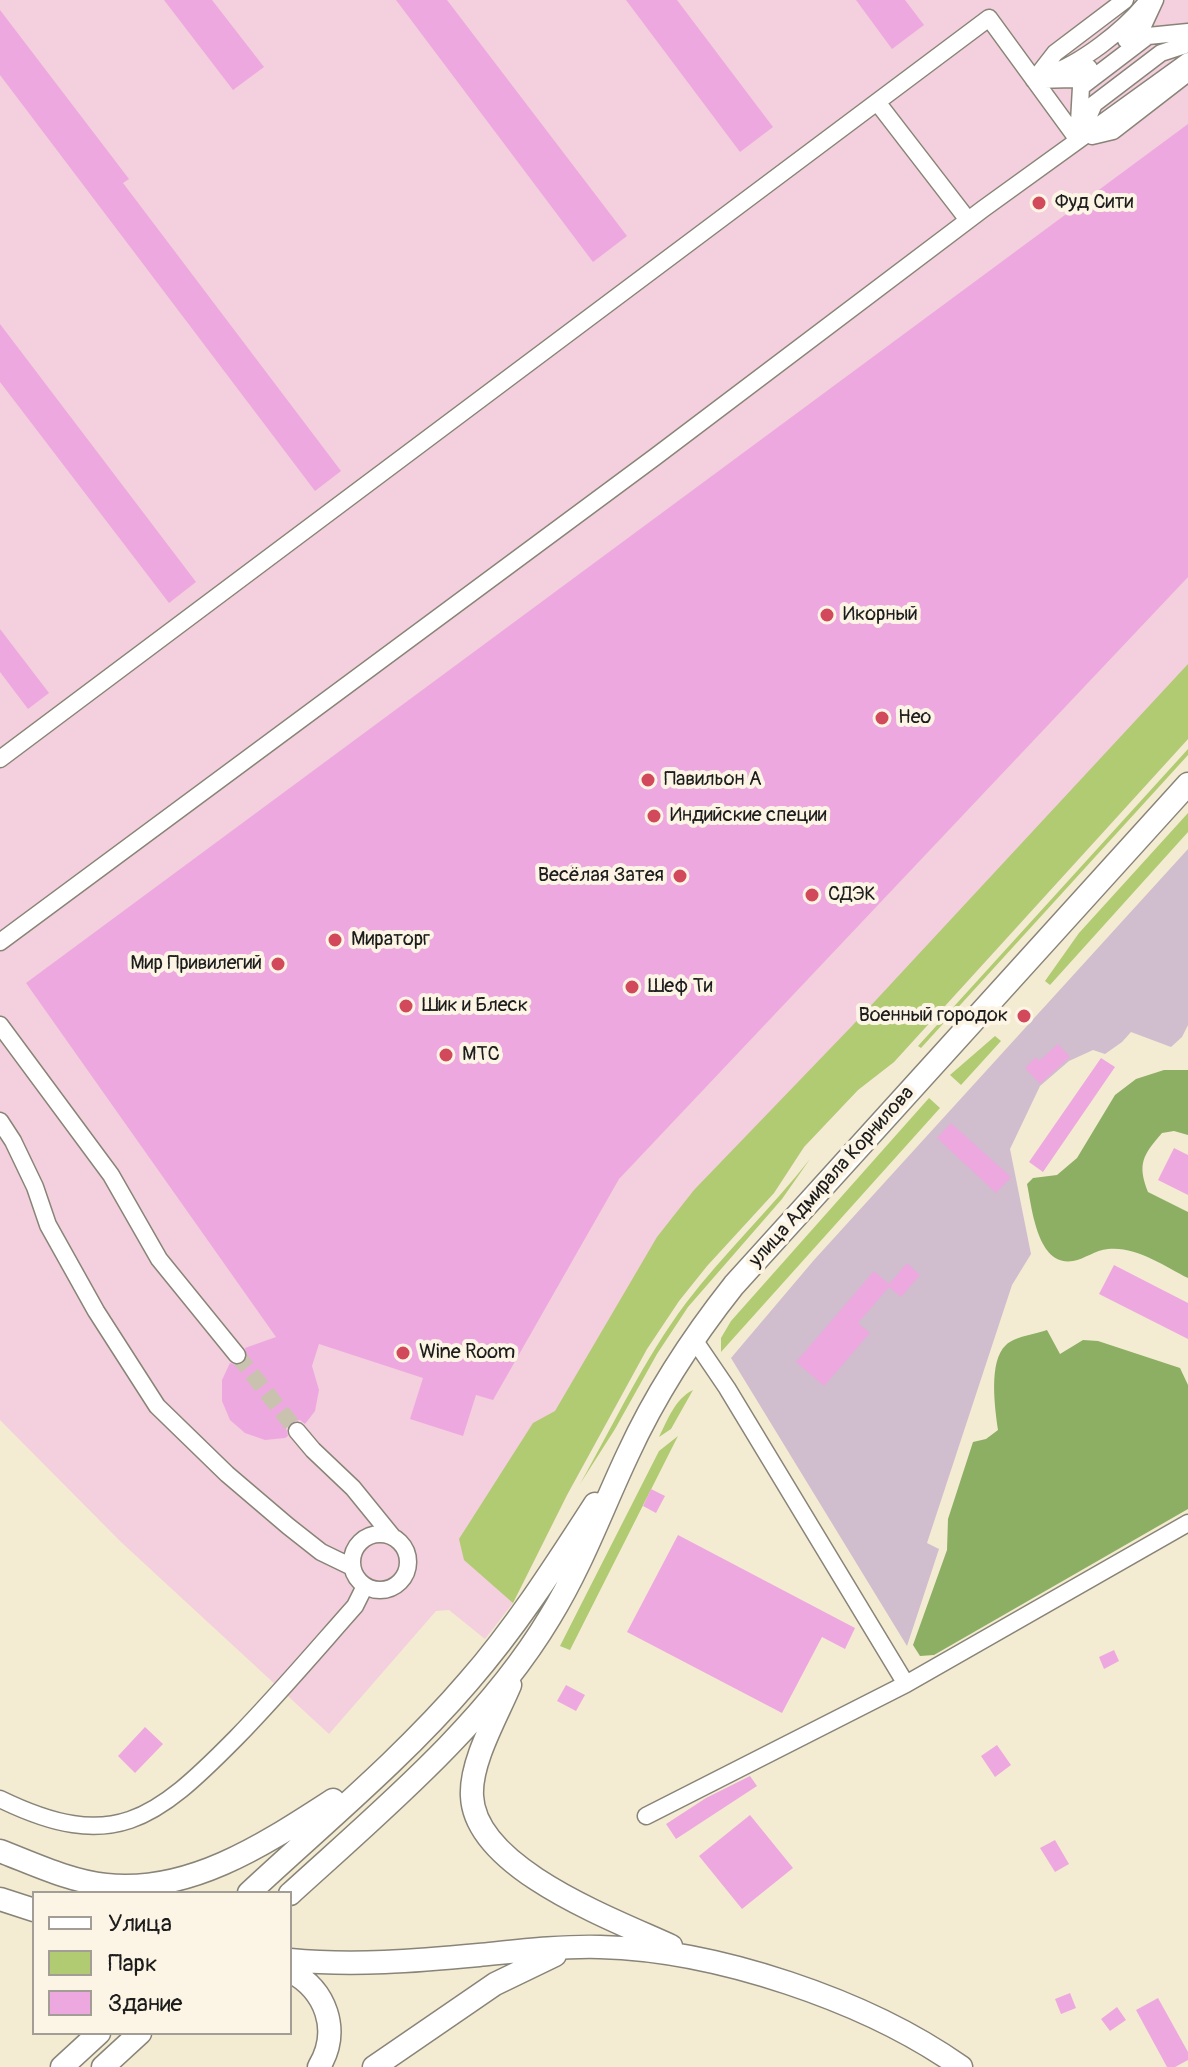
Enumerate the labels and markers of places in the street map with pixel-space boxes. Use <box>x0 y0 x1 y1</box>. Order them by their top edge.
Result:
place label: Фуд Сити <box>1055 191 1133 215</box>
marker: Фуд Сити <box>1030 194 1048 212</box>
place label: Икорный <box>843 603 918 627</box>
marker: Икорный <box>818 606 836 624</box>
place label: Нео <box>898 706 931 730</box>
marker: Нео <box>873 709 891 727</box>
place label: Павильон А <box>664 768 762 792</box>
marker: Павильон А <box>639 771 657 789</box>
place label: Индийские специи <box>670 804 827 828</box>
marker: Индийские специи <box>645 807 663 825</box>
place label: Весёлая Затея <box>538 864 664 888</box>
marker: Весёлая Затея <box>671 867 689 885</box>
place label: СДЭК <box>828 883 876 907</box>
marker: СДЭК <box>803 886 821 904</box>
place label: Мираторг <box>351 928 430 952</box>
marker: Мираторг <box>326 931 344 949</box>
place label: Мир Привилегий <box>130 952 262 976</box>
marker: Мир Привилегий <box>269 955 287 973</box>
place label: Шеф Ти <box>648 975 713 999</box>
marker: Шеф Ти <box>623 978 641 996</box>
place label: Шик и Блеск <box>422 994 528 1018</box>
marker: Шик и Блеск <box>397 997 415 1015</box>
place label: Военный городок <box>859 1004 1008 1028</box>
marker: Военный городок <box>1015 1007 1033 1025</box>
place label: МТС <box>462 1043 500 1067</box>
marker: МТС <box>437 1046 455 1064</box>
place label: Wine Room <box>419 1341 515 1365</box>
marker: Wine Room <box>394 1344 412 1362</box>

